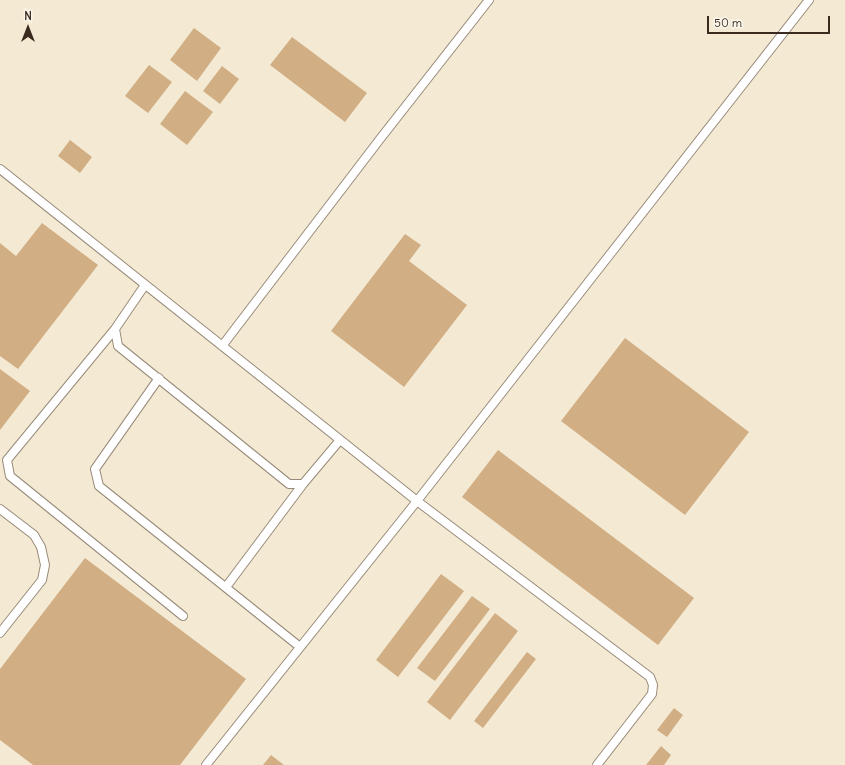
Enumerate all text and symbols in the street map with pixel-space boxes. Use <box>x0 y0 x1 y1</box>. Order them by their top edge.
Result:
north arrow <box>8 8 48 48</box>
scale bar <box>709 8 832 34</box>
text: N <box>24 9 32 23</box>
text: 50 m <box>714 15 742 30</box>

